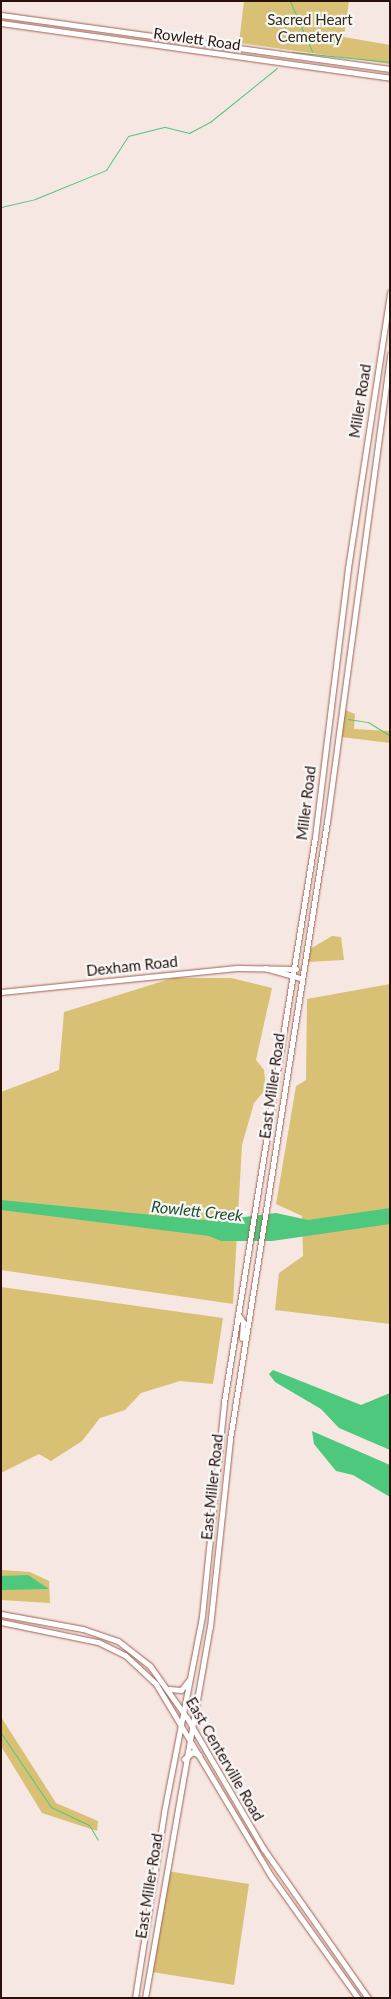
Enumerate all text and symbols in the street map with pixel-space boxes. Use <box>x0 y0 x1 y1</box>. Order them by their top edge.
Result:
park label: Sacred Heart Cemetery <box>267 10 353 45</box>
street label: Rowlett Road <box>152 24 242 54</box>
street label: Miller Road <box>345 363 375 439</box>
street label: Miller Road <box>292 765 320 841</box>
street label: Dexham Road <box>85 952 179 980</box>
street label: East Miller Road <box>256 1032 288 1140</box>
water label: Rowlett Creek <box>150 1197 244 1225</box>
street label: East Miller Road <box>197 1433 227 1541</box>
street label: East Centerville Road <box>182 1694 268 1824</box>
street label: East Miller Road <box>132 1832 166 1940</box>

